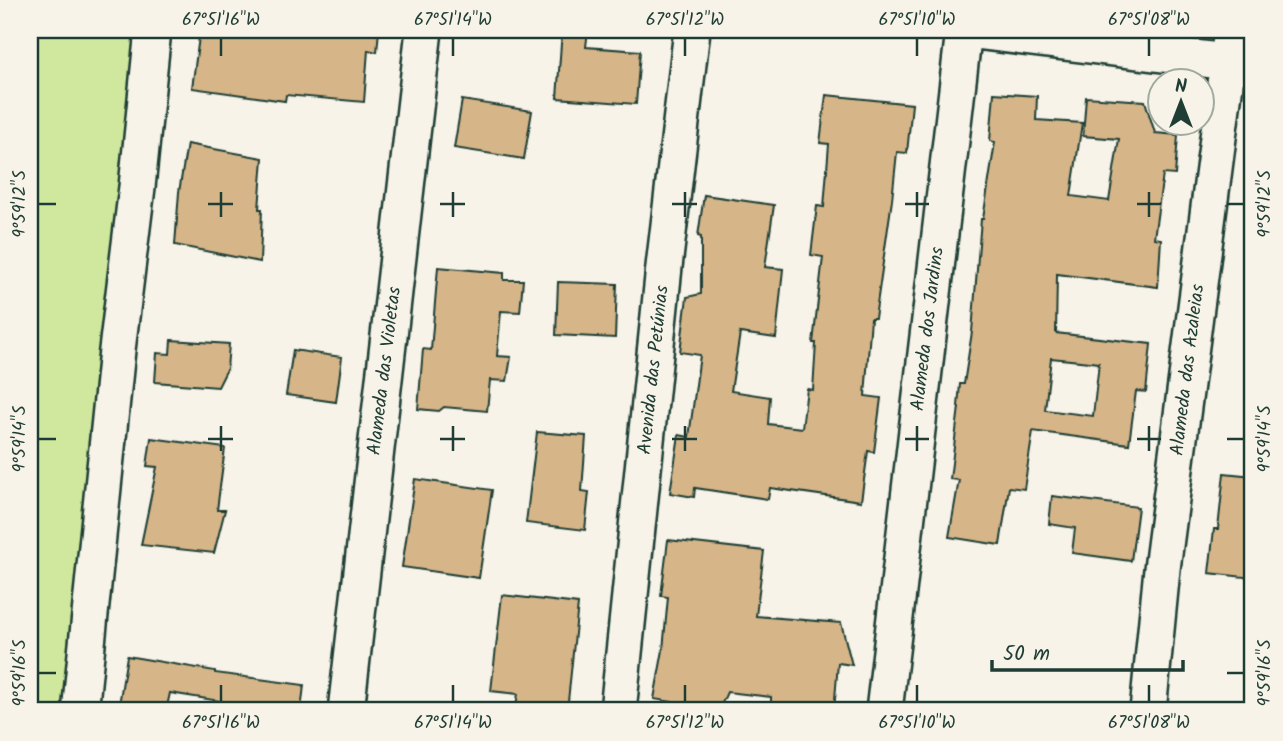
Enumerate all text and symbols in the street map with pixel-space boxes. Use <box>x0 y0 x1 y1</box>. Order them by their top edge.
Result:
text: 67°51'16"W <box>182 6 260 35</box>
text: 67°51'14"W <box>414 6 492 35</box>
text: 67°51'12"W <box>646 6 724 35</box>
text: 67°51'10"W <box>878 6 956 35</box>
text: 67°51'08"W <box>1108 6 1190 35</box>
north arrow <box>1146 66 1216 136</box>
text: N <box>1175 72 1187 102</box>
text: 9°59'12"S <box>6 170 35 238</box>
text: 9°59'12"S <box>1251 170 1280 238</box>
street label: Alameda dos Jardins <box>903 245 953 413</box>
street label: Alameda das Azaleias <box>1163 283 1213 457</box>
street label: Avenida das Petúnias <box>630 284 678 456</box>
street label: Alameda das Violetas <box>360 285 410 457</box>
text: 9°59'14"S <box>6 405 35 473</box>
text: 9°59'14"S <box>1251 405 1280 473</box>
scale bar <box>992 629 1183 673</box>
text: 50 m <box>1003 638 1050 671</box>
text: 9°59'16"S <box>6 639 35 707</box>
text: 9°59'16"S <box>1251 639 1280 707</box>
text: 67°51'16"W <box>182 709 260 738</box>
text: 67°51'14"W <box>414 709 492 738</box>
text: 67°51'12"W <box>646 709 724 738</box>
text: 67°51'10"W <box>878 709 956 738</box>
text: 67°51'08"W <box>1108 709 1190 738</box>

